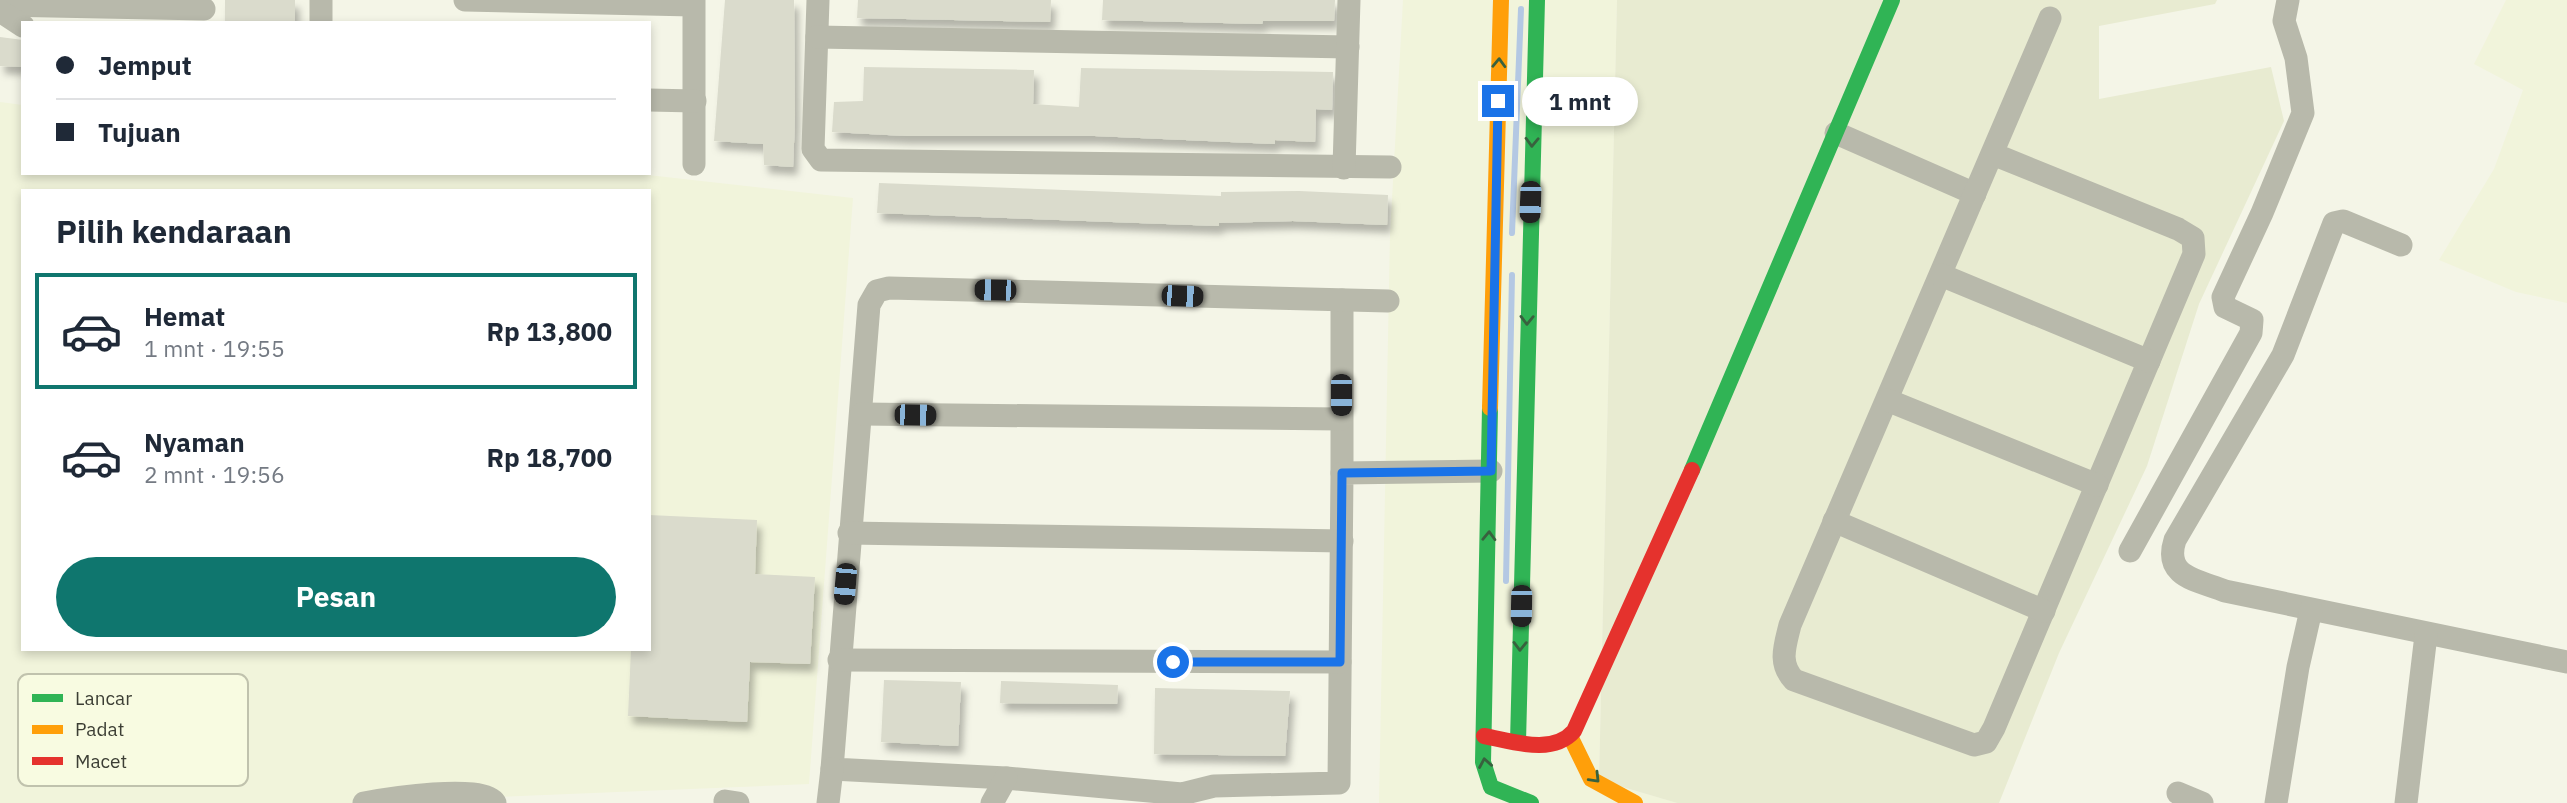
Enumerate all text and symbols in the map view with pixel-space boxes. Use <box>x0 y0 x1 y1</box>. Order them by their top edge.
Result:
text: Jemput <box>98 48 192 82</box>
one-way arrow <box>1492 58 1507 69</box>
callout: 1 mnt <box>1522 76 1638 126</box>
route end <box>1482 85 1514 117</box>
text: 1 mnt <box>1549 86 1611 116</box>
text: Tujuan <box>98 115 181 149</box>
one-way arrow <box>1524 137 1540 147</box>
car <box>1519 181 1542 223</box>
text: Pilih kendaraan <box>56 210 292 252</box>
car <box>974 279 1017 301</box>
car <box>1161 285 1204 307</box>
text: Hemat <box>144 299 225 333</box>
icon: car <box>60 300 123 363</box>
text: Rp 13,800 <box>486 314 612 348</box>
one-way arrow <box>1519 316 1535 326</box>
text: 1 mnt · 19:55 <box>144 333 285 363</box>
car <box>1331 374 1352 416</box>
car <box>894 404 937 426</box>
text: Nyaman <box>144 425 245 459</box>
icon: car <box>60 426 123 489</box>
text: Rp 18,700 <box>486 440 612 474</box>
text: 2 mnt · 19:56 <box>144 459 285 489</box>
one-way arrow <box>1481 530 1497 541</box>
button: Pesan <box>56 557 616 637</box>
car <box>833 562 858 606</box>
car <box>1511 585 1532 627</box>
one-way arrow <box>1512 641 1528 651</box>
route start <box>1157 646 1189 678</box>
legend <box>18 674 248 786</box>
text: Lancar <box>75 686 132 710</box>
text: Padat <box>75 717 124 741</box>
text: Macet <box>75 749 127 773</box>
one-way arrow <box>1478 757 1493 769</box>
one-way arrow <box>1587 769 1599 782</box>

